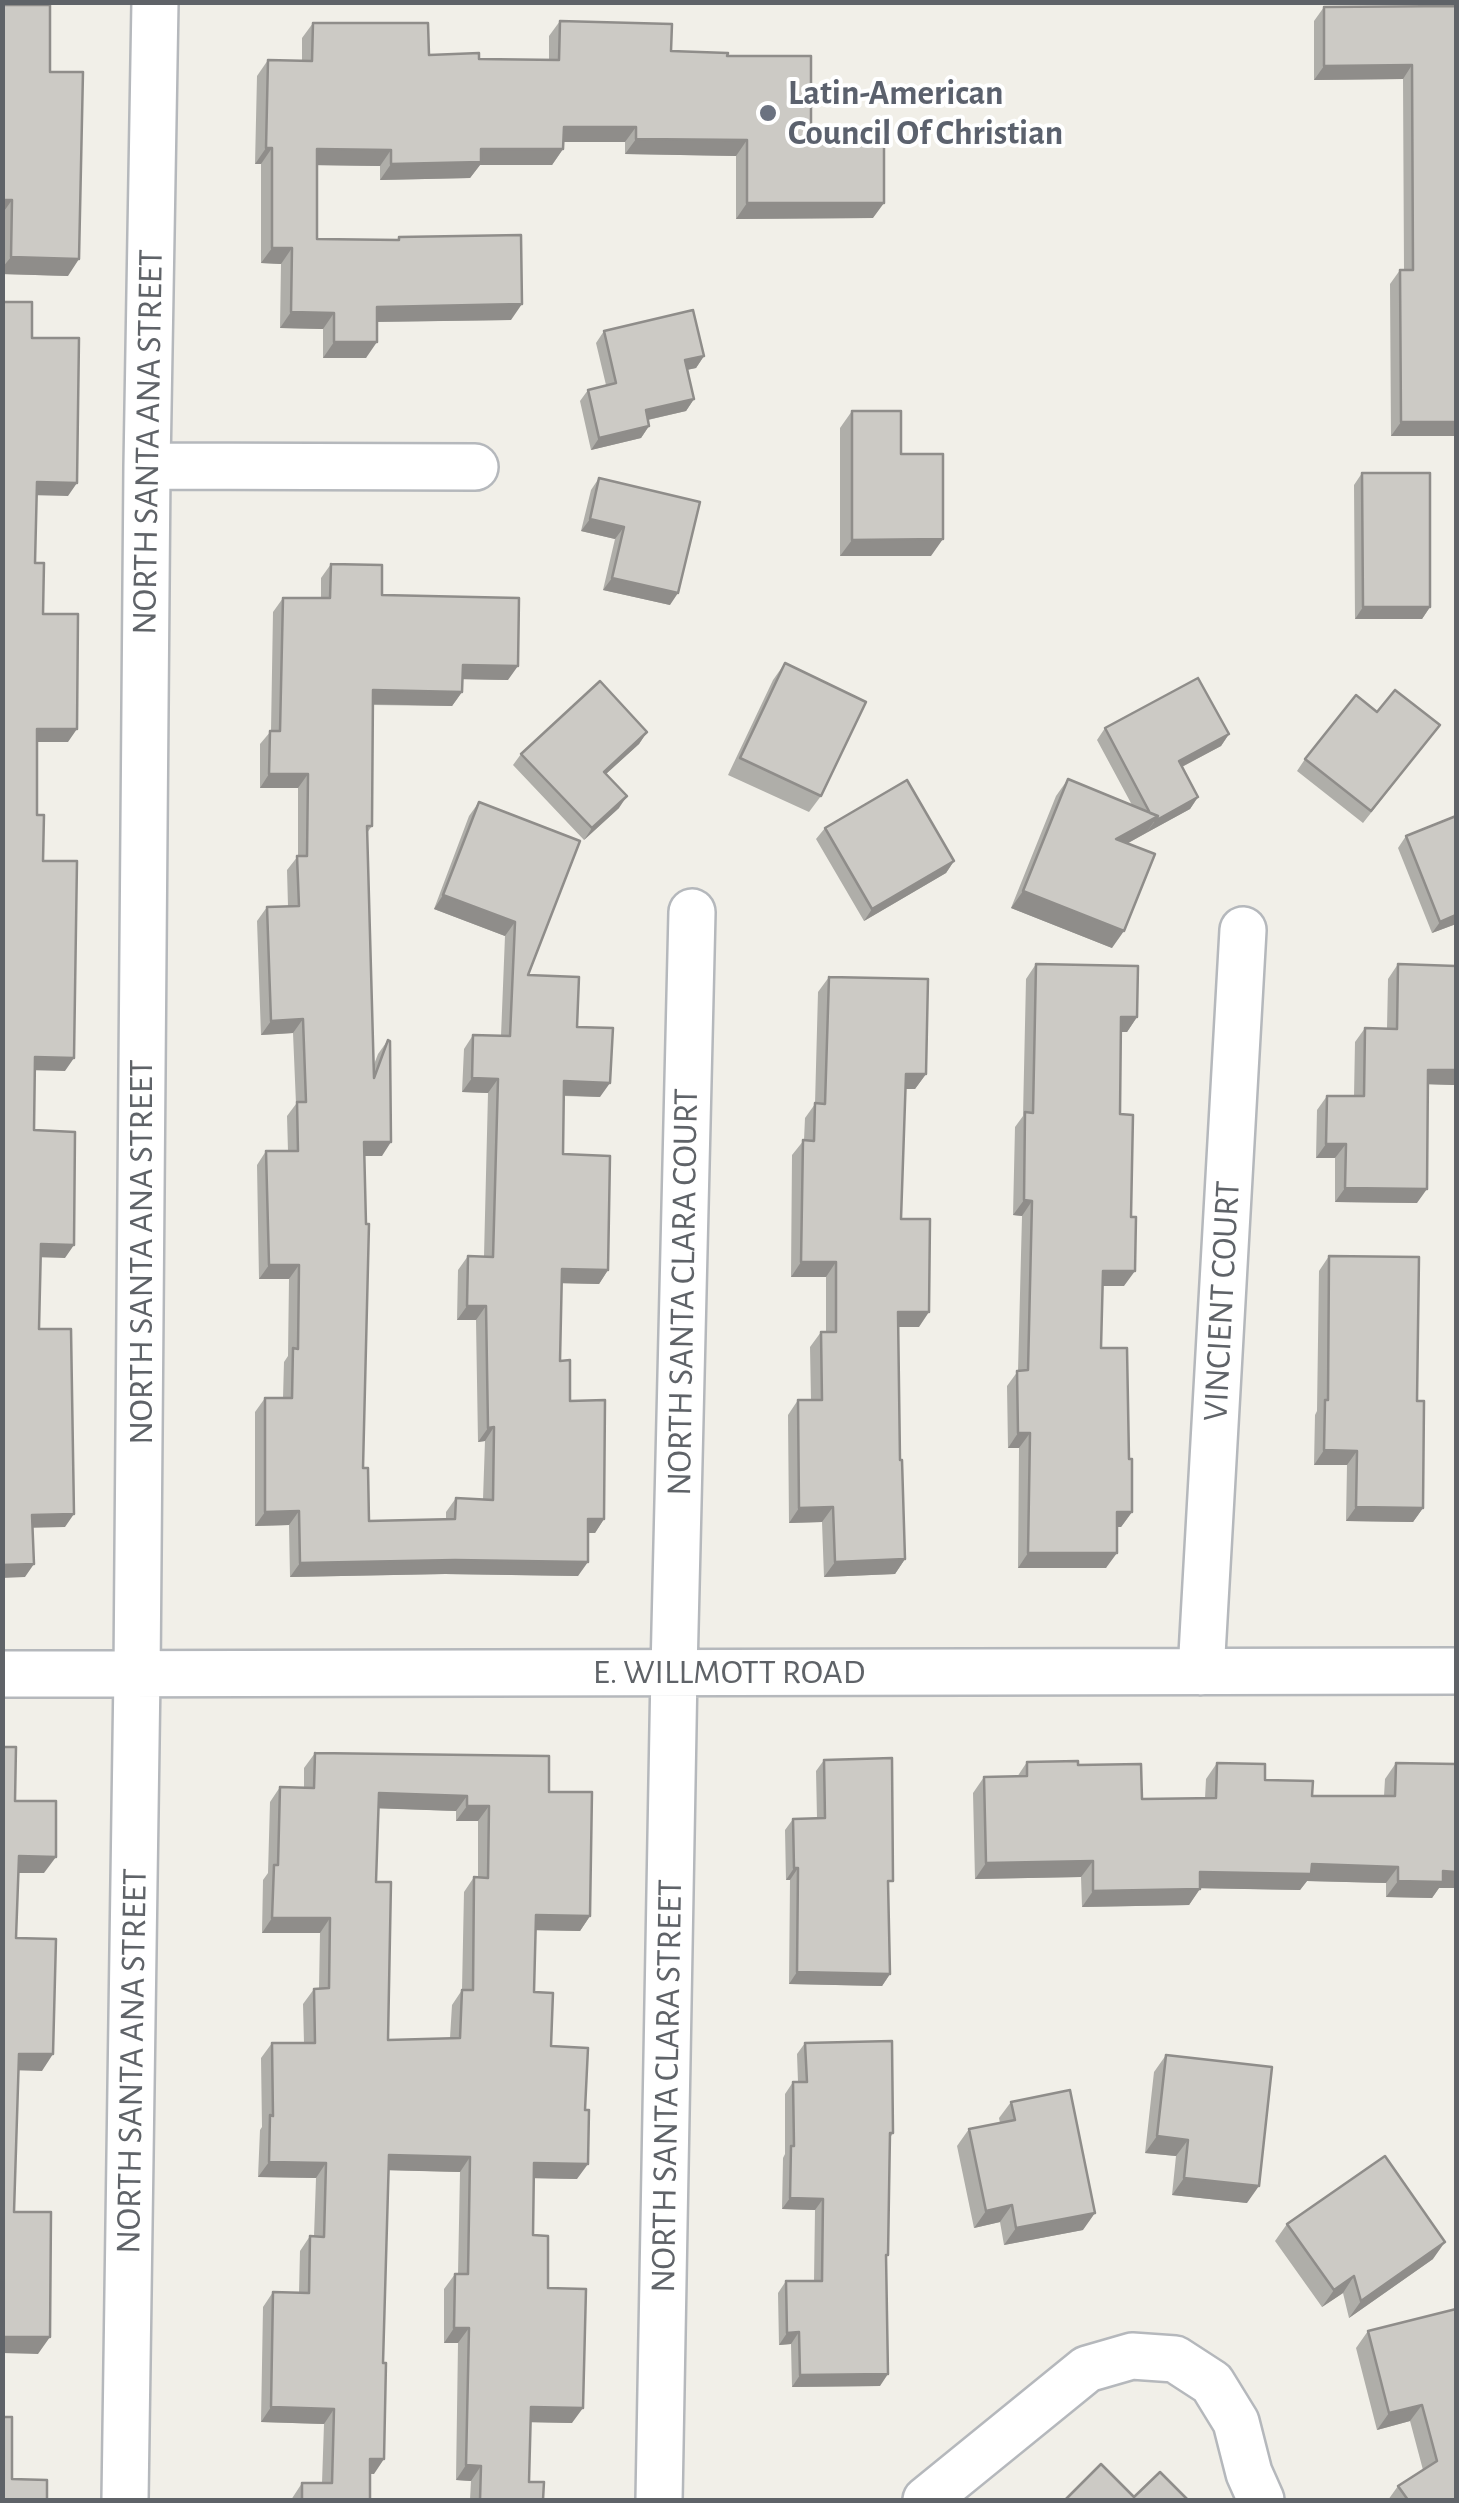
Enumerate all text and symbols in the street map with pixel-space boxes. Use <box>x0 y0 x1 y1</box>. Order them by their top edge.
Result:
place label: Latin-American Council Of Christian <box>788 72 1063 154</box>
marker: Latin-American Council Of Christian <box>757 102 779 124</box>
street label: NORTH SANTA ANA STREET <box>124 249 172 635</box>
street label: NORTH SANTA ANA STREET <box>120 1059 162 1445</box>
street label: NORTH SANTA CLARA COURT <box>658 1088 708 1496</box>
street label: VINCIENT COURT <box>1195 1180 1249 1422</box>
street label: E. WILLMOTT ROAD <box>593 1651 865 1693</box>
street label: NORTH SANTA ANA STREET <box>108 1868 156 2254</box>
street label: NORTH SANTA CLARA STREET <box>642 1879 692 2293</box>

